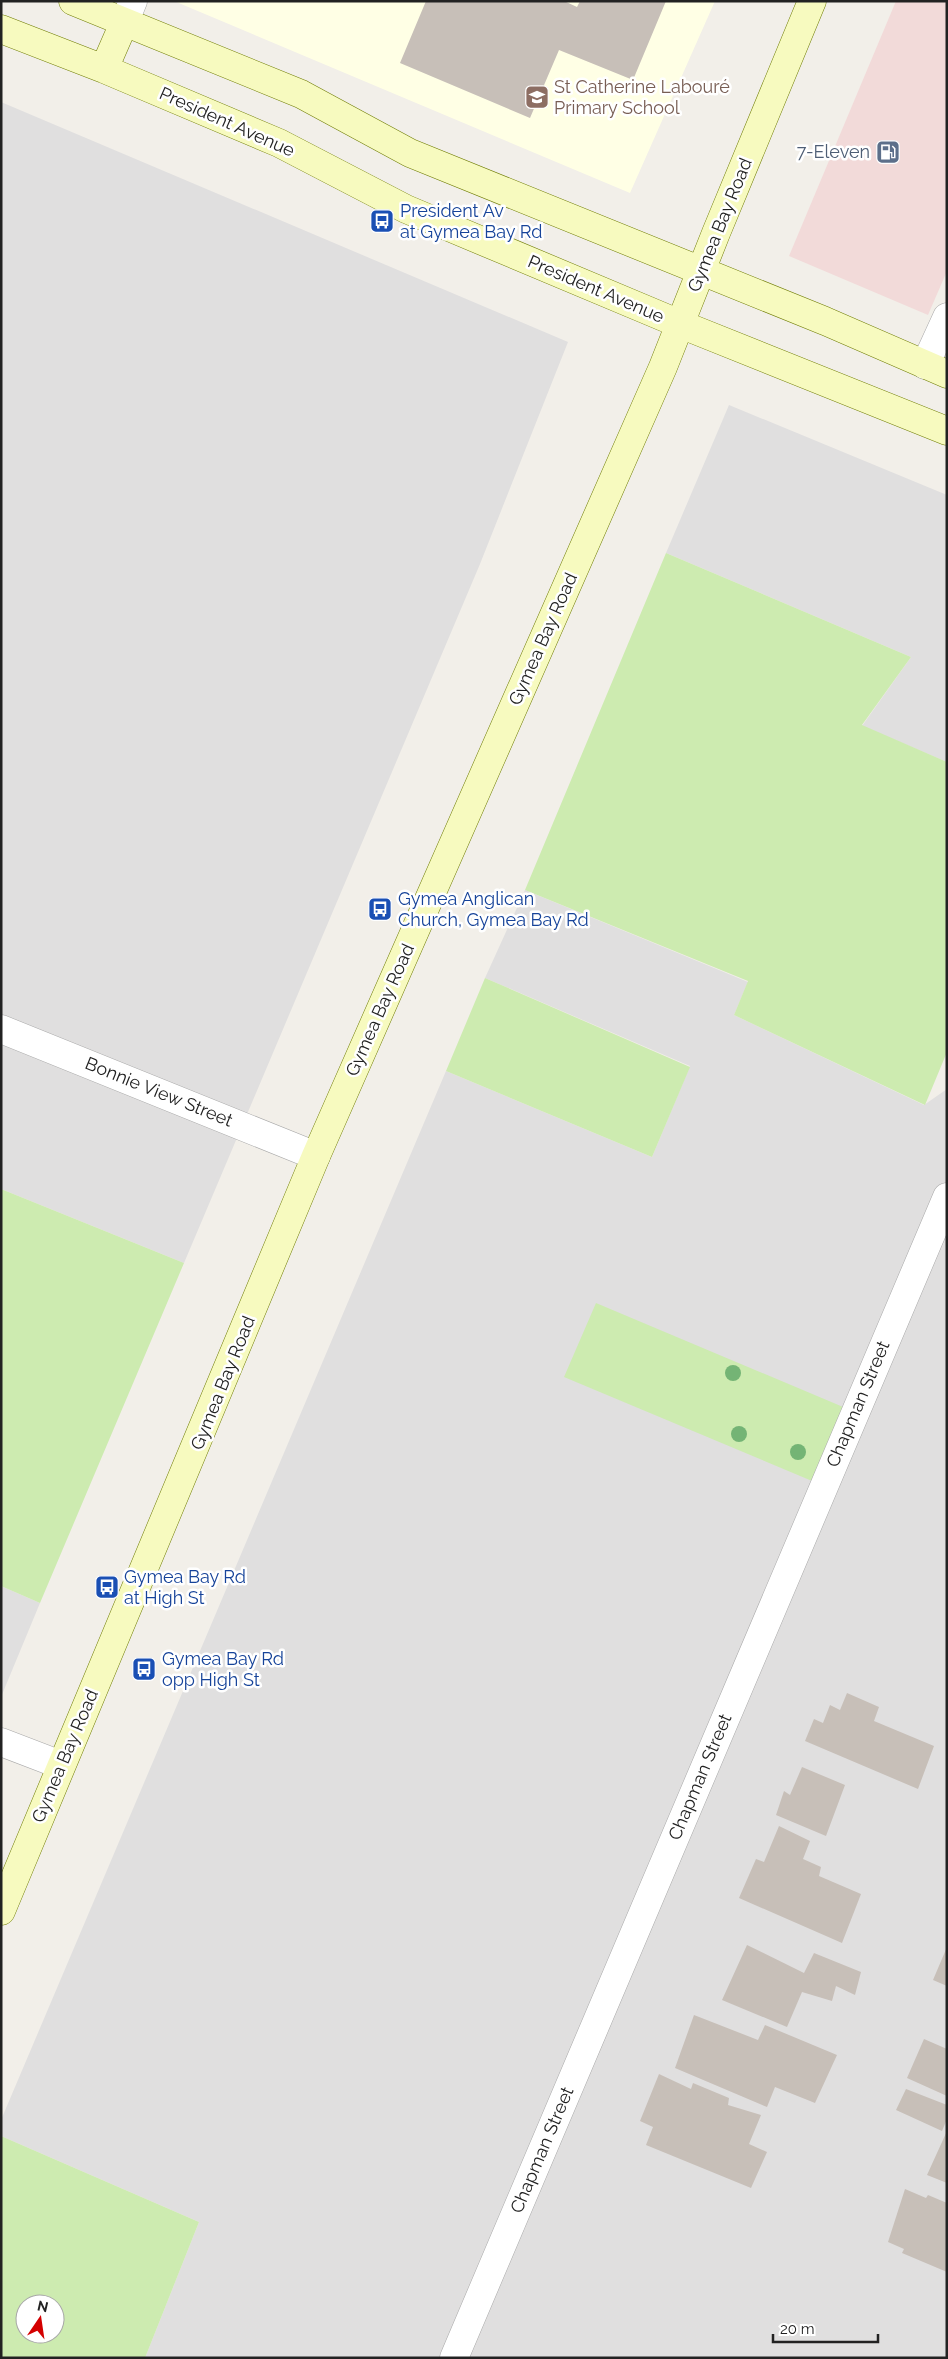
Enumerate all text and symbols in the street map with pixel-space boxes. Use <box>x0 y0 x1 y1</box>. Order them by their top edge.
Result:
place label: St Catherine Labouré Primary School <box>554 76 730 118</box>
street label: President Avenue <box>156 82 298 161</box>
school or university icon: St Catherine Labouré Primary School <box>524 84 550 110</box>
fuel station icon: 7-Eleven <box>875 139 901 165</box>
place label: 7-Eleven <box>797 141 870 162</box>
street label: Gymea Bay Road <box>683 155 756 295</box>
place label: President Av at Gymea Bay Rd <box>400 200 542 242</box>
bus stop icon: President Av at Gymea Bay Rd <box>369 208 395 234</box>
street label: President Avenue <box>525 250 668 327</box>
street label: Gymea Bay Road <box>504 569 581 708</box>
place label: Gymea Anglican Church, Gymea Bay Rd <box>398 888 589 930</box>
bus stop icon: Gymea Anglican Church, Gymea Bay Rd <box>367 896 393 922</box>
street label: Gymea Bay Road <box>341 940 418 1079</box>
street label: Bonnie View Street <box>82 1052 236 1131</box>
street label: Gymea Bay Road <box>186 1313 259 1453</box>
street label: Chapman Street <box>821 1338 894 1470</box>
place label: Gymea Bay Rd at High St <box>124 1566 246 1608</box>
bus stop icon: Gymea Bay Rd at High St <box>94 1574 120 1600</box>
place label: Gymea Bay Rd opp High St <box>162 1648 284 1690</box>
bus stop icon: Gymea Bay Rd opp High St <box>131 1656 157 1682</box>
street label: Gymea Bay Road <box>27 1686 102 1826</box>
street label: Chapman Street <box>663 1711 736 1843</box>
street label: Chapman Street <box>505 2084 578 2216</box>
north arrow <box>15 2294 65 2344</box>
text: N <box>36 2297 50 2315</box>
scale bar <box>773 2312 878 2344</box>
text: 20 m <box>780 2320 815 2338</box>

